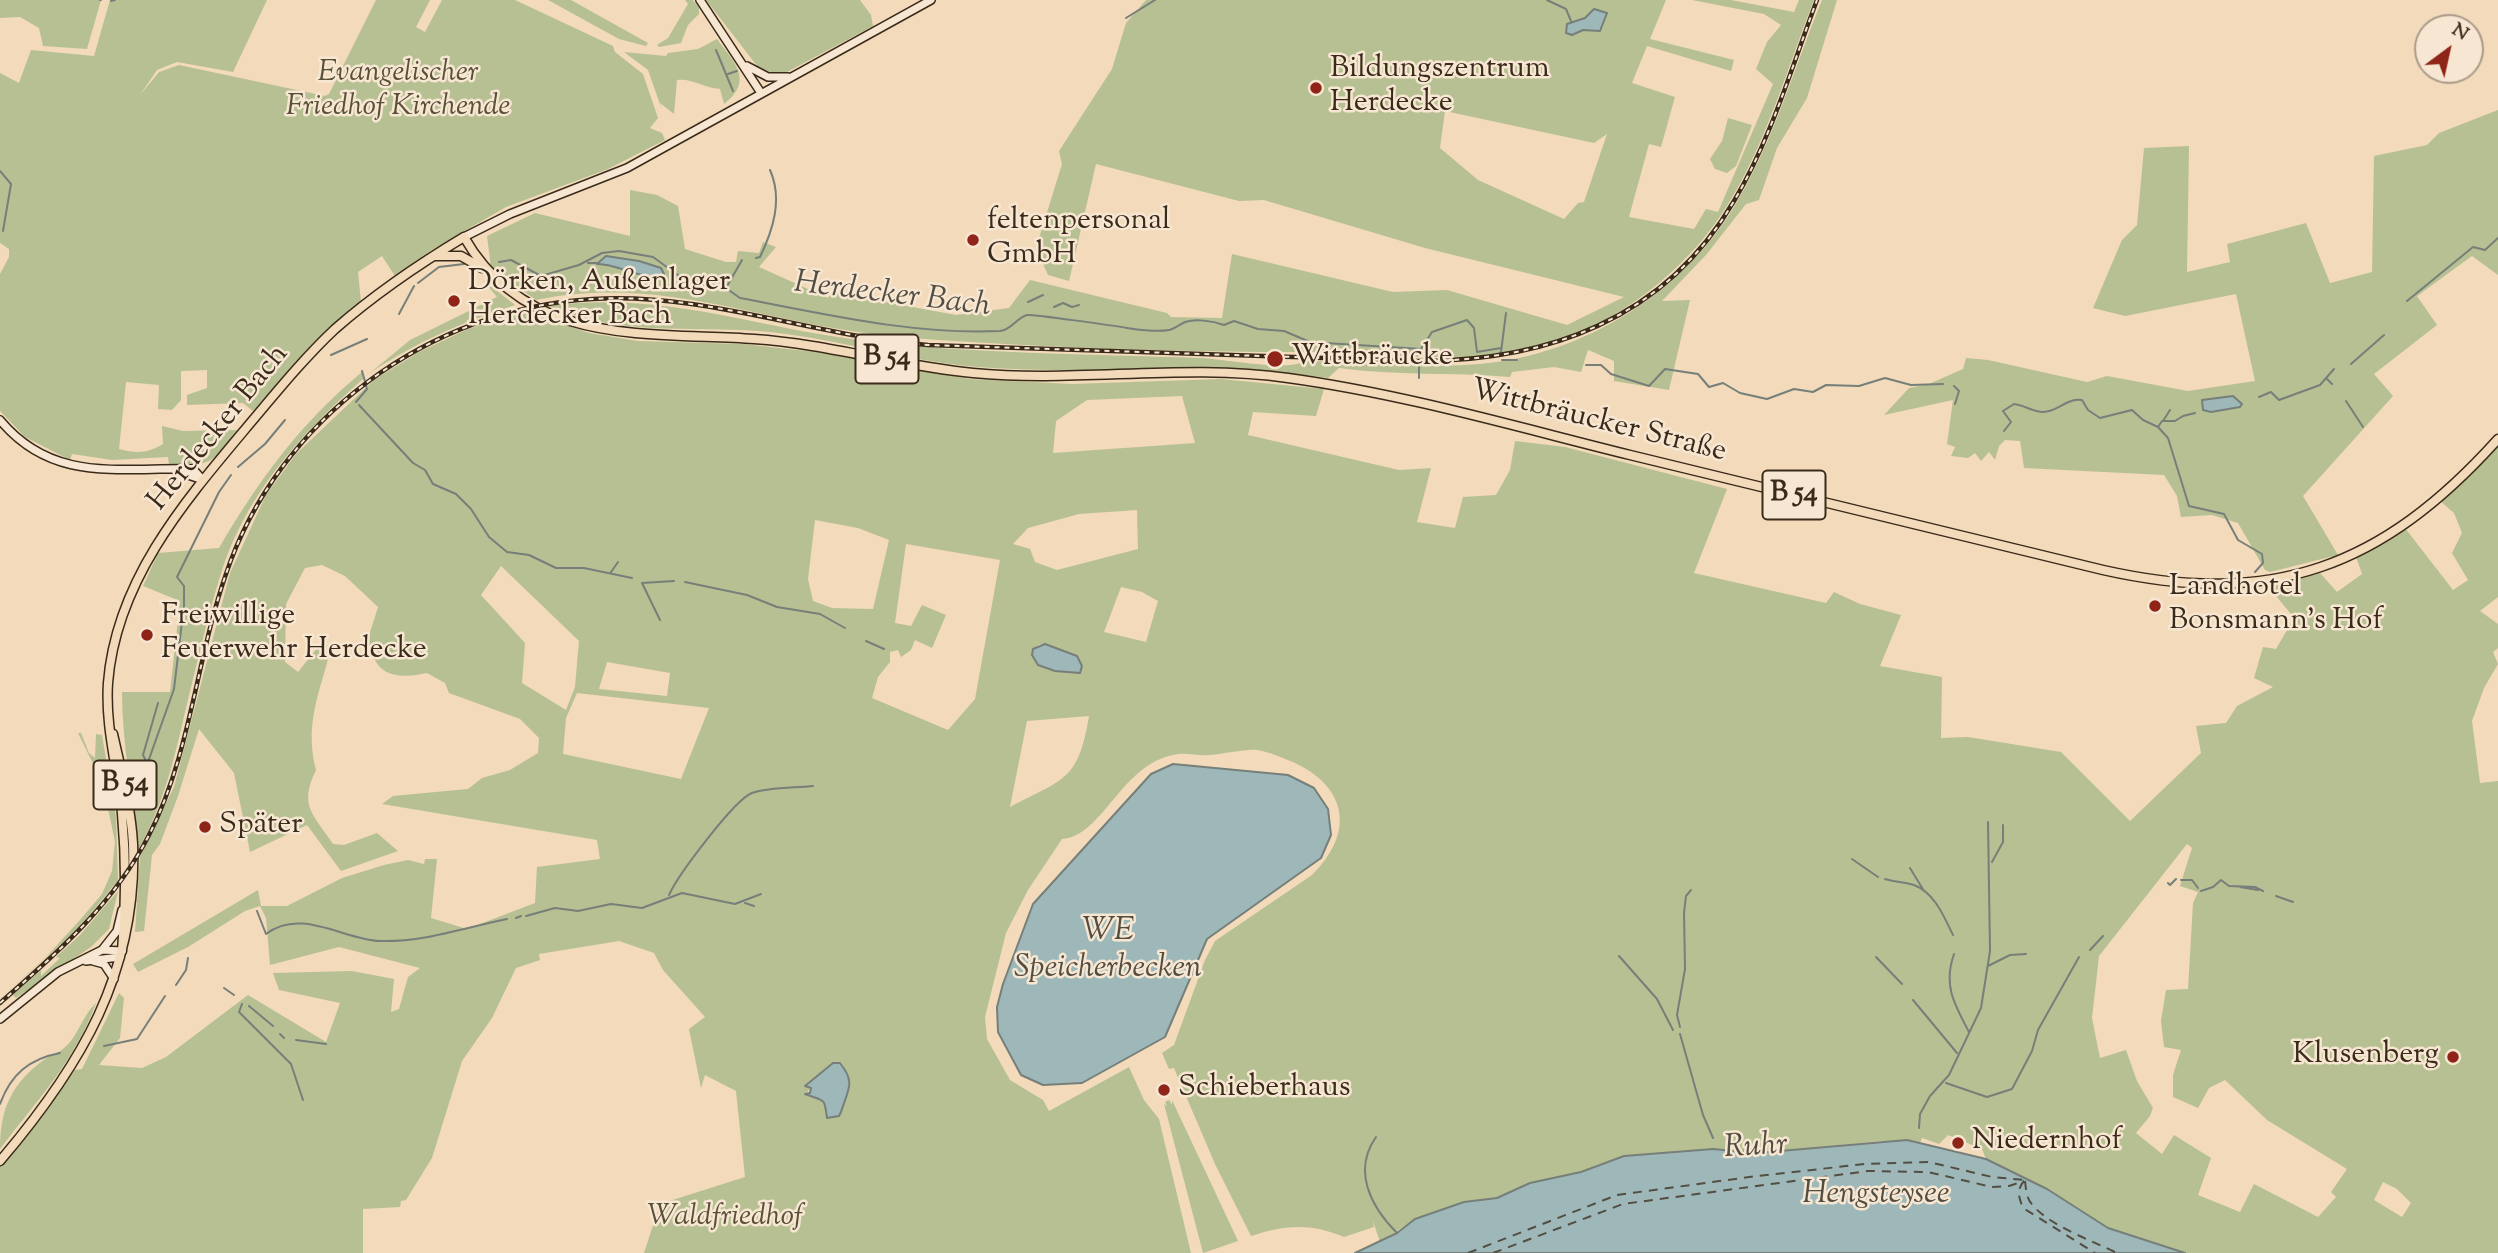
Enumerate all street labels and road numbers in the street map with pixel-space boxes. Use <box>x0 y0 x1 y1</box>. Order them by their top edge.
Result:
road number: B 54 <box>856 334 918 384</box>
street label: Herdecker Bach <box>142 339 298 519</box>
street label: Wittbräucker Straße <box>1466 374 1730 472</box>
road number: B 54 <box>1762 470 1826 520</box>
road number: B 54 <box>94 760 156 810</box>

